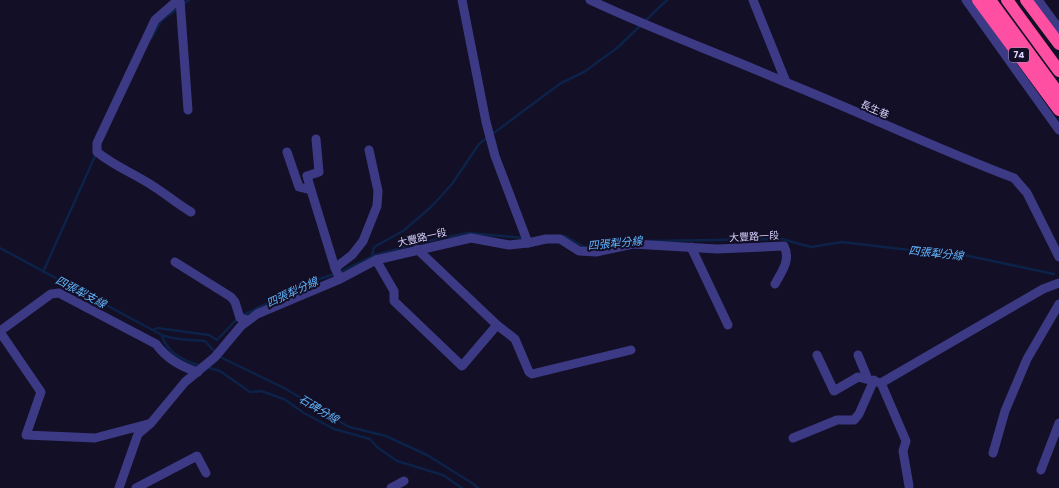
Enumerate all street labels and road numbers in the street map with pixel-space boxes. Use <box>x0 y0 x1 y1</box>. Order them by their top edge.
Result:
road number: 74 <box>1009 48 1029 62</box>
street label: 長生巷 <box>858 97 892 122</box>
street label: 大豐路一段 <box>396 225 448 250</box>
street label: 大豐路一段 <box>729 228 779 245</box>

